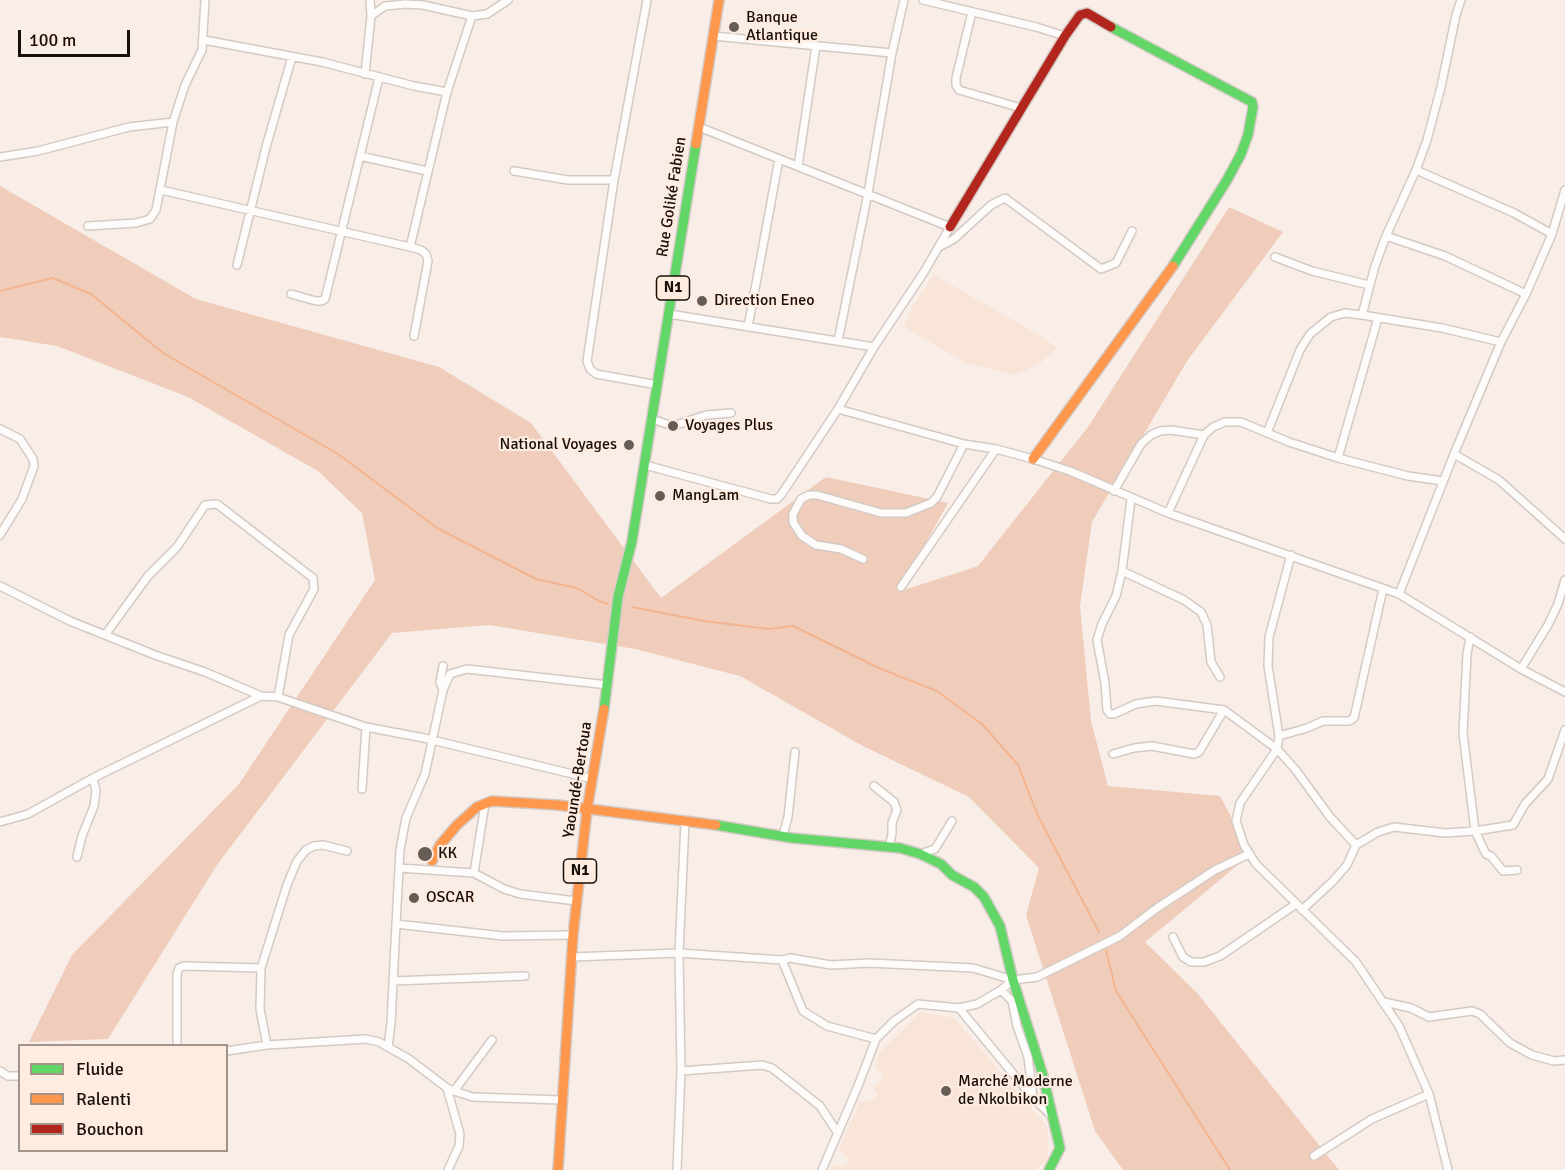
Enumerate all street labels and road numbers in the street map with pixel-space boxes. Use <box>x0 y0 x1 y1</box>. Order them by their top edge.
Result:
street label: Rue Goliké Fabien <box>653 135 691 259</box>
road number: N1 <box>656 276 690 300</box>
street label: Yaoundé-Bertoua <box>559 720 597 840</box>
road number: N1 <box>564 859 596 883</box>

